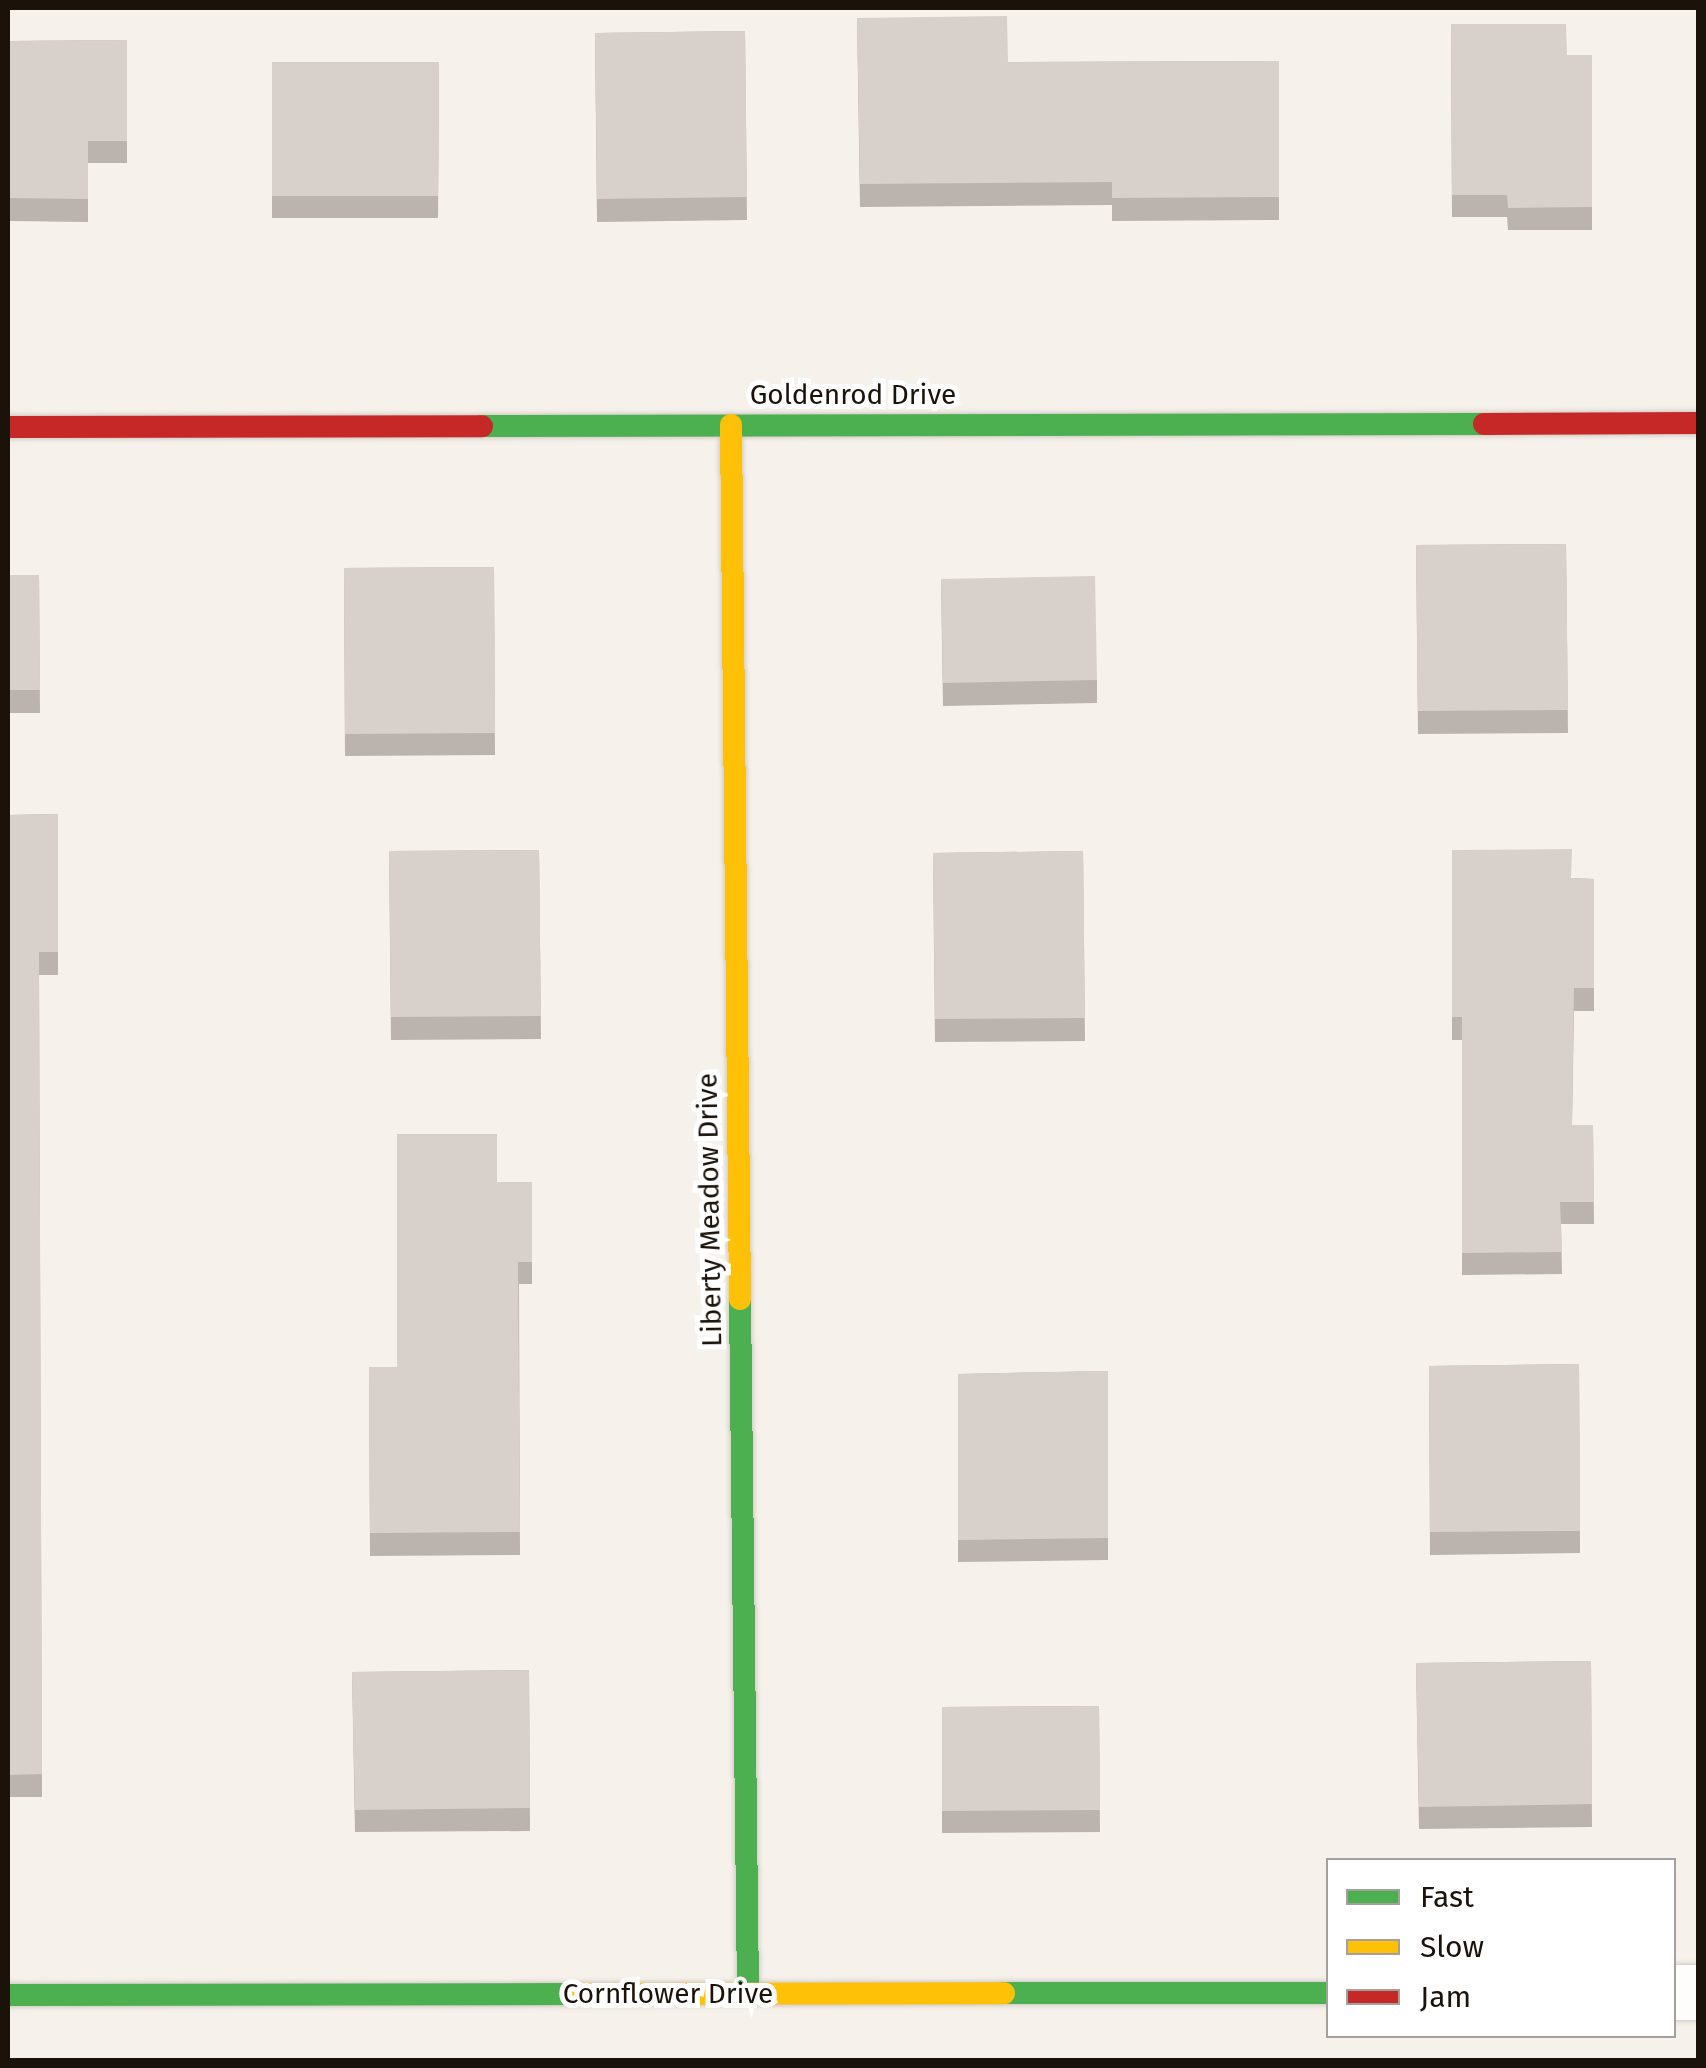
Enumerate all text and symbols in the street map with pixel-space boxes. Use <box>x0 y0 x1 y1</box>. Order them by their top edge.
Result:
street label: Goldenrod Drive <box>750 378 956 412</box>
street label: Liberty Meadow Drive <box>691 1073 729 1347</box>
legend <box>1326 1858 1676 2038</box>
text: Fast <box>1420 1879 1474 1915</box>
text: Slow <box>1420 1929 1484 1965</box>
street label: Cornflower Drive <box>563 1977 773 2011</box>
text: Jam <box>1420 1979 1471 2015</box>

